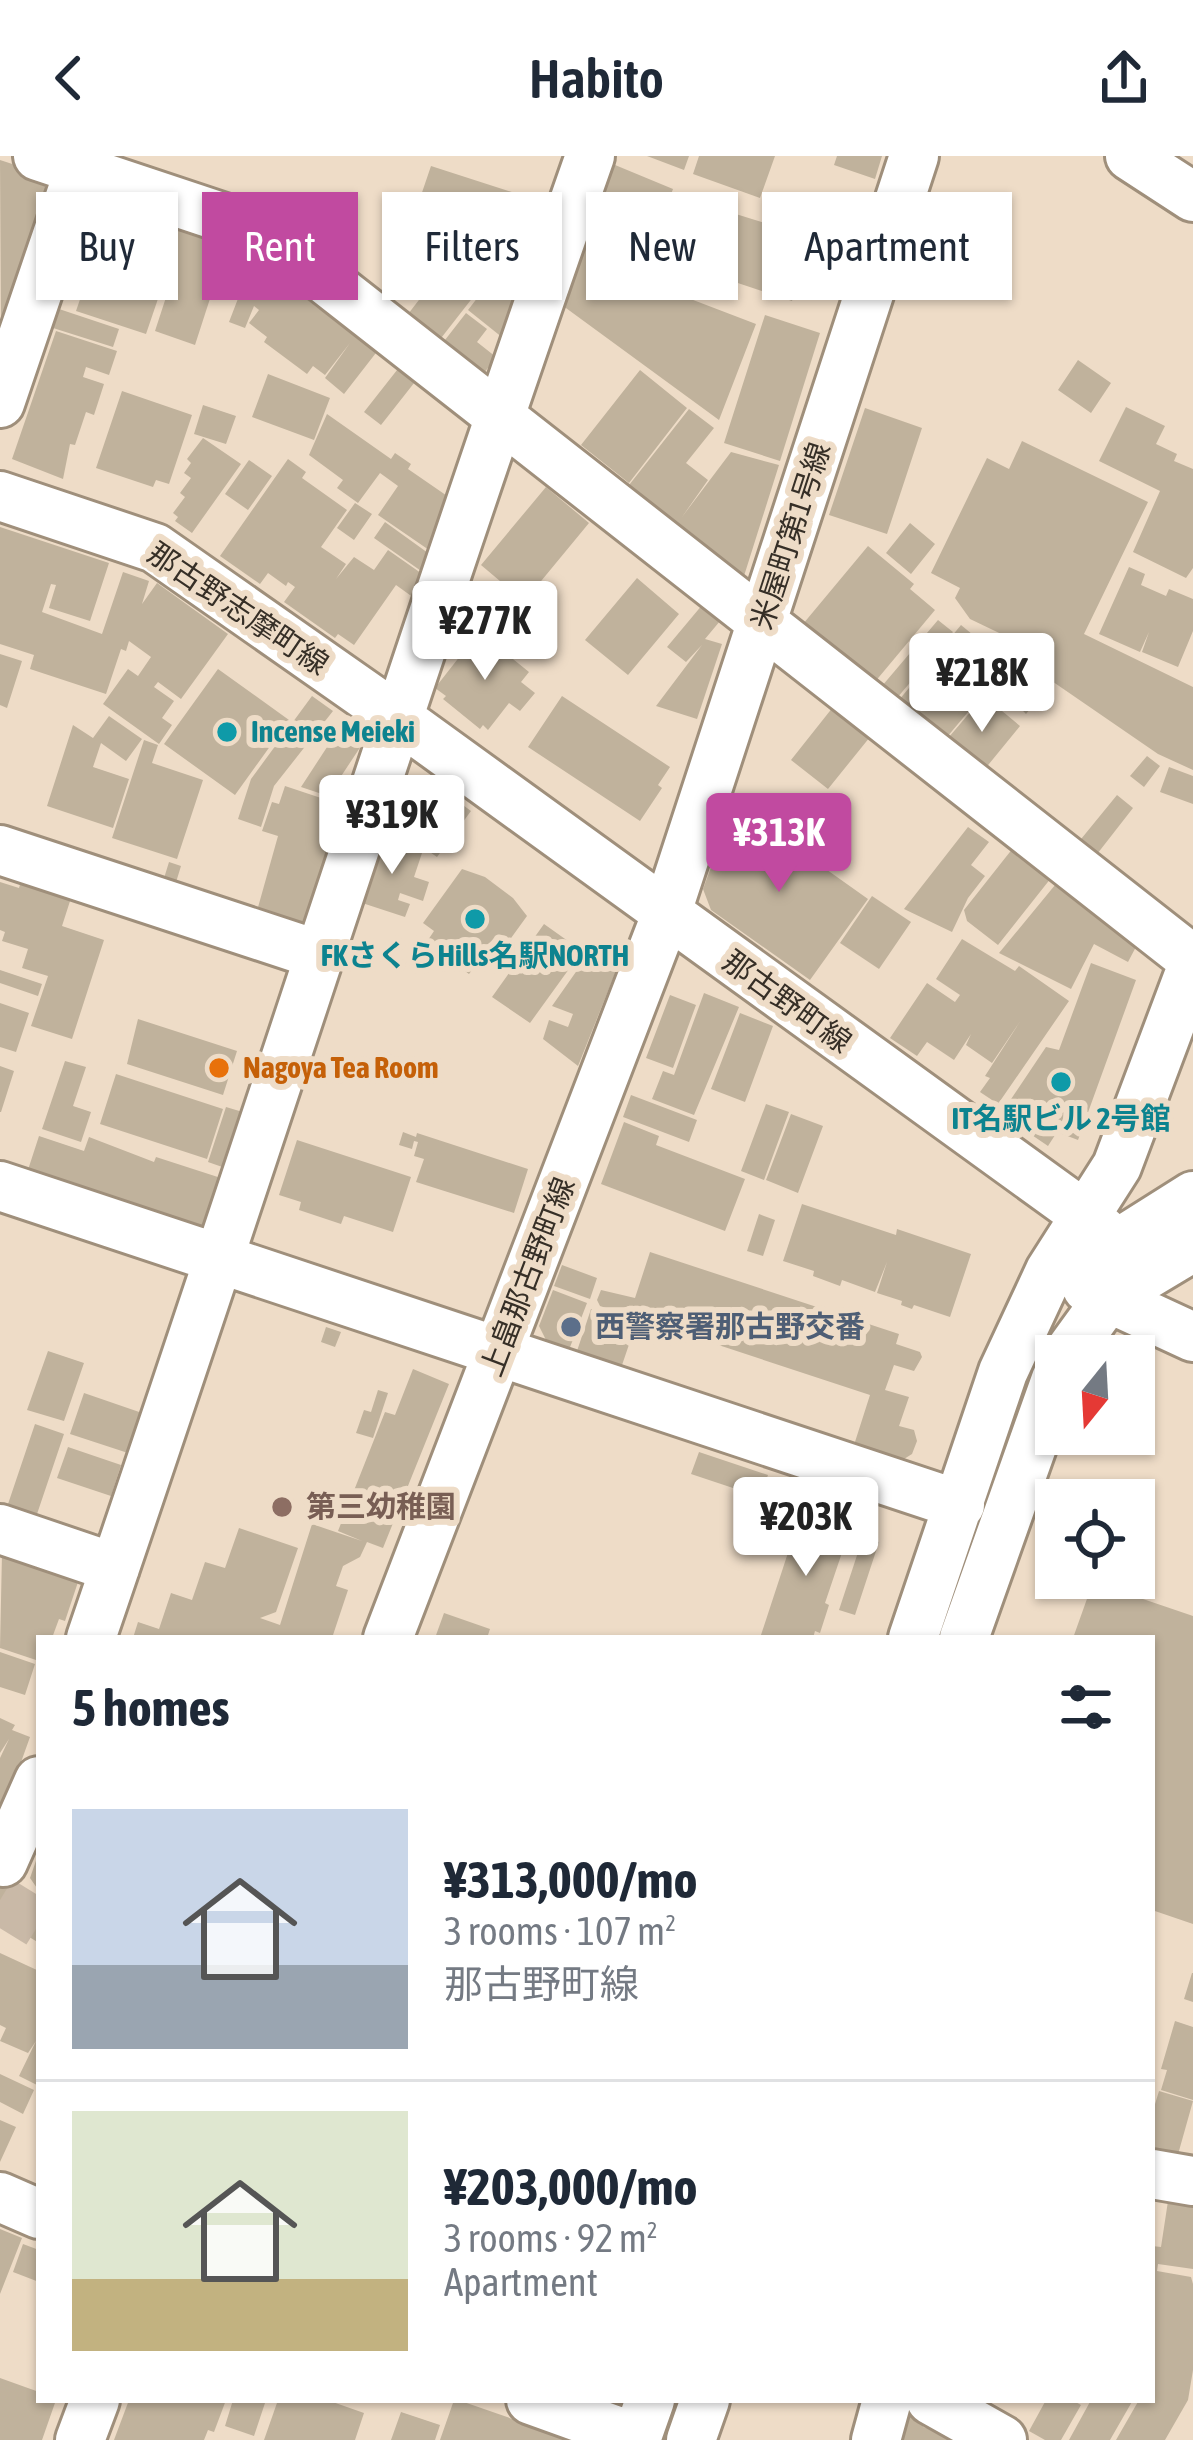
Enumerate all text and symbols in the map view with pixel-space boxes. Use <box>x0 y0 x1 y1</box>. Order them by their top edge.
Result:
icon: back <box>36 45 102 111</box>
icon: share <box>1091 45 1157 111</box>
text: Habito <box>529 48 664 109</box>
chip: Buy <box>36 192 178 300</box>
chip: Rent <box>202 192 358 300</box>
chip: Filters <box>382 192 562 300</box>
chip: New <box>586 192 738 300</box>
chip: Apartment <box>762 192 1012 300</box>
street label: 米屋町第1号線 <box>744 438 836 633</box>
street label: 那古野志摩町線 <box>142 535 335 681</box>
pin: ¥277K <box>401 581 569 683</box>
text: ¥277K <box>439 598 531 642</box>
pin: ¥218K <box>898 633 1066 735</box>
text: ¥218K <box>936 650 1028 694</box>
place label: Incense Meieki <box>251 714 415 748</box>
marker: Incense Meieki <box>214 719 240 745</box>
pin: ¥319K <box>308 775 476 877</box>
text: ¥319K <box>346 792 438 836</box>
pin: ¥313K <box>695 793 863 895</box>
text: ¥313K <box>733 810 825 854</box>
marker: FKさくらHills名駅NORTH <box>462 906 488 932</box>
place label: FKさくらHills名駅NORTH <box>321 938 629 972</box>
street label: 那古野町線 <box>717 943 858 1059</box>
place label: Nagoya Tea Room <box>243 1050 439 1084</box>
marker: Nagoya Tea Room <box>206 1055 232 1081</box>
marker: IT名駅ビル 2号館 <box>1048 1069 1074 1095</box>
place label: IT名駅ビル 2号館 <box>951 1101 1171 1135</box>
street label: 上畠那古野町線 <box>474 1173 581 1381</box>
place label: 西警察署那古野交番 <box>595 1309 865 1343</box>
marker: 西警察署那古野交番 <box>558 1314 584 1340</box>
north arrow <box>1035 1335 1155 1455</box>
map controls <box>1035 1335 1155 1599</box>
pin: ¥203K <box>722 1477 890 1579</box>
button: locate <box>1035 1479 1155 1599</box>
place label: 第三幼稚園 <box>306 1489 456 1523</box>
marker: 第三幼稚園 <box>269 1494 295 1520</box>
text: ¥203K <box>760 1494 852 1538</box>
icon: filters <box>1053 1674 1119 1740</box>
text: 5 homes <box>72 1678 230 1737</box>
text: ¥313,000/mo <box>444 1850 698 1909</box>
icon: home <box>168 1857 312 2001</box>
text: 3 rooms · 107 m² <box>444 1909 676 1953</box>
text: 那古野町線 <box>444 1962 639 2006</box>
text: ¥203,000/mo <box>444 2157 698 2216</box>
icon: home <box>168 2159 312 2303</box>
text: 3 rooms · 92 m² <box>444 2216 658 2260</box>
text: Apartment <box>444 2260 598 2304</box>

